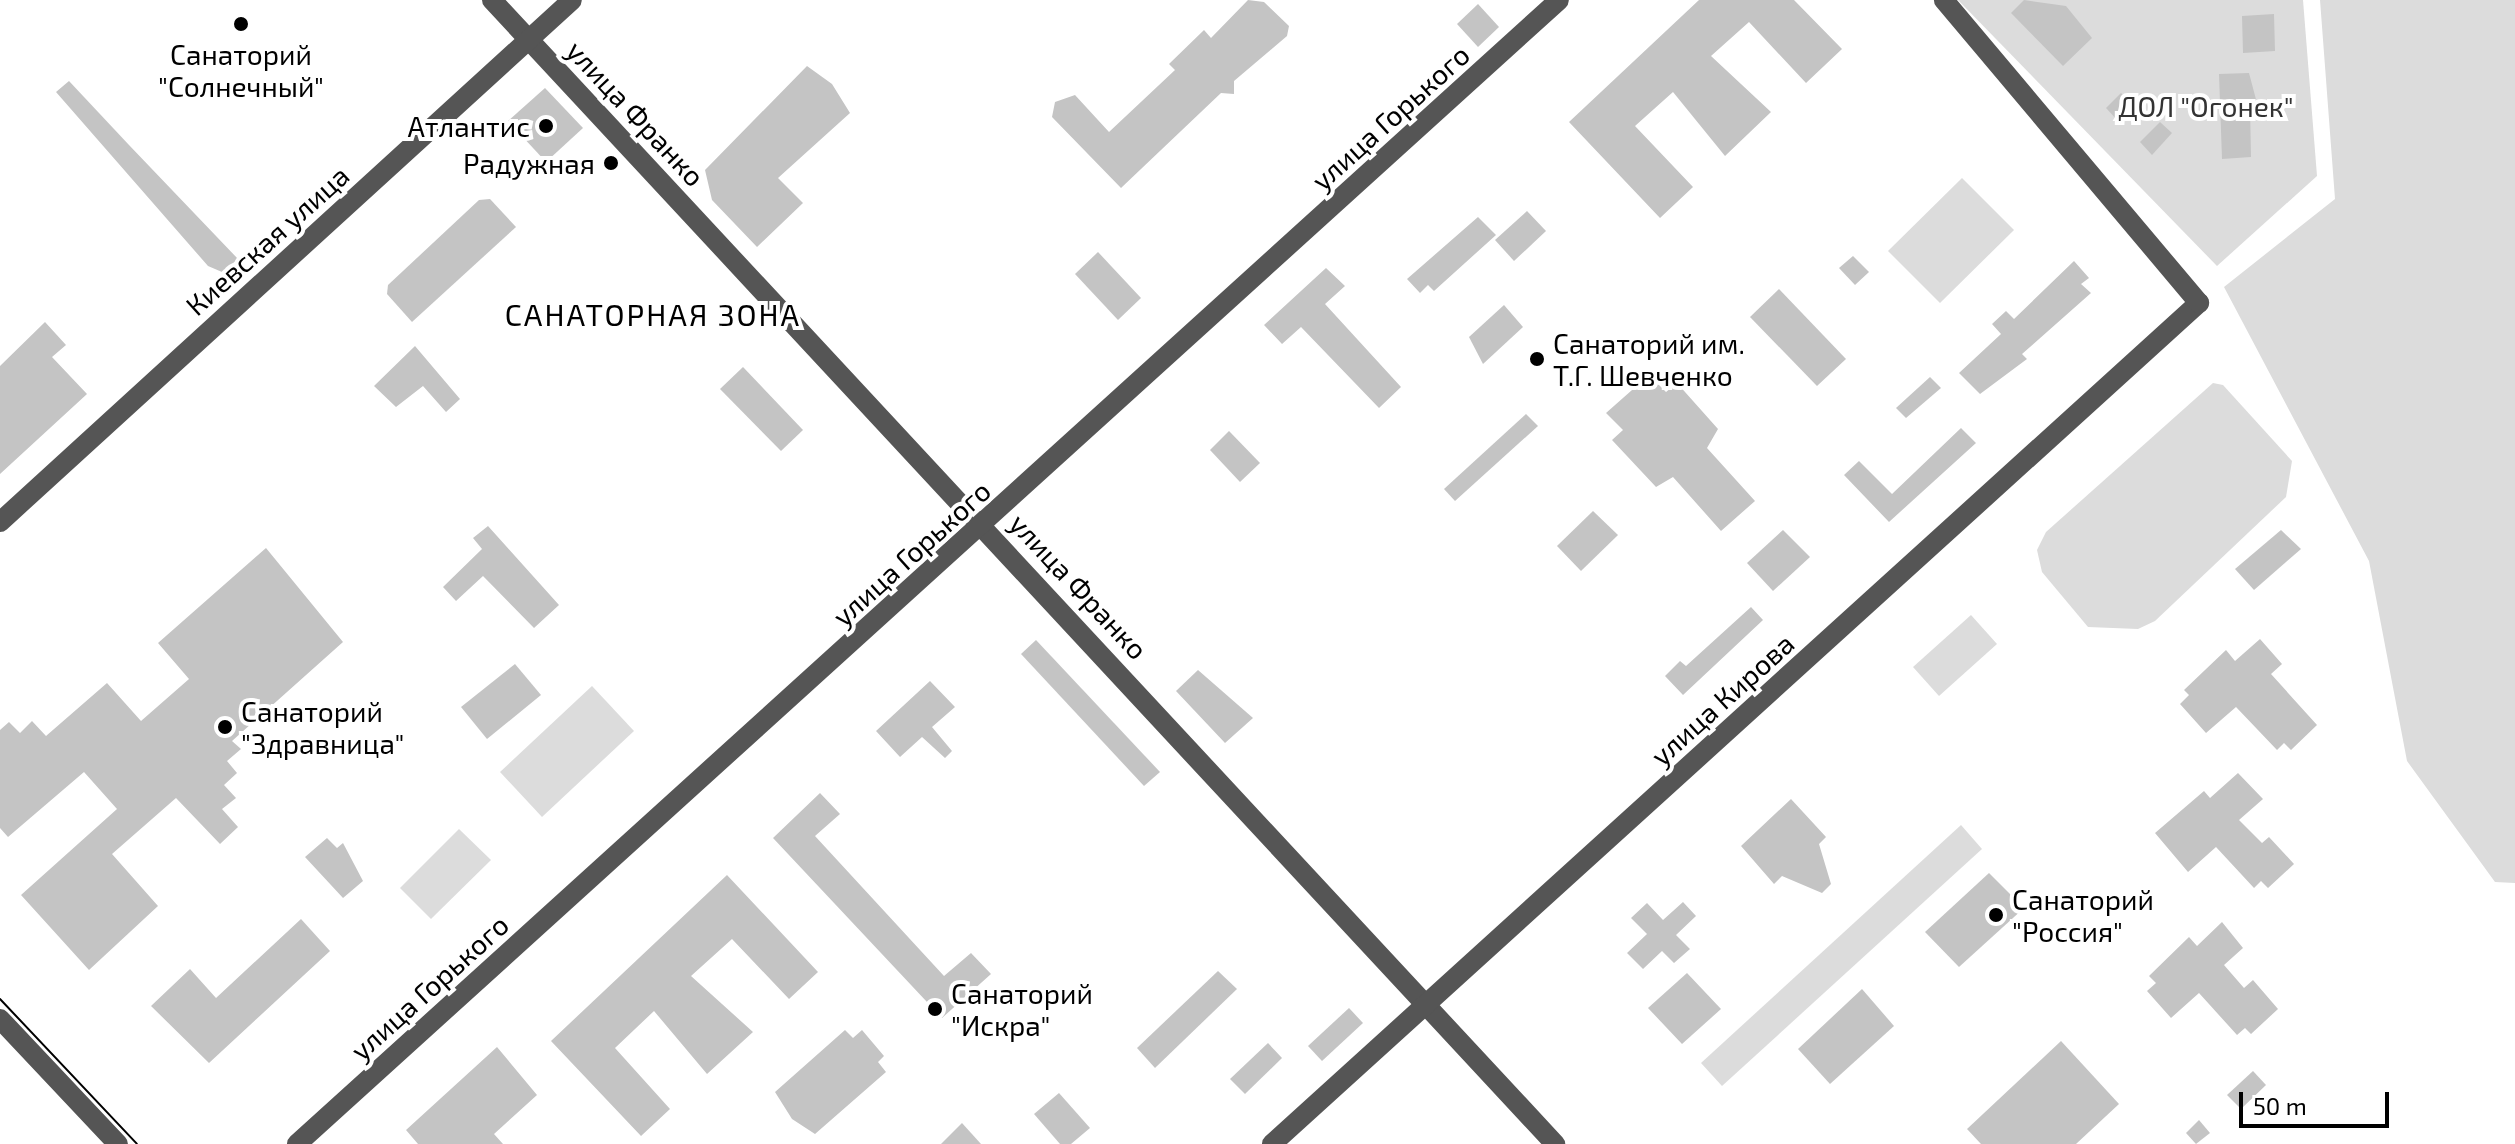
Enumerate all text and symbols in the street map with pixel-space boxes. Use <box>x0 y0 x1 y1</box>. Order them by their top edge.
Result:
marker: Санаторий "Солнечный" <box>232 15 250 33</box>
street label: улица Франко <box>560 33 712 193</box>
place label: Санаторий "Солнечный" <box>158 37 324 103</box>
street label: улица Горького <box>1304 37 1476 197</box>
park label: ДОЛ "Огонек" <box>2118 89 2294 123</box>
place label: Атлантис <box>407 109 530 143</box>
marker: Атлантис <box>537 117 555 135</box>
place label: Радужная <box>463 146 595 180</box>
marker: Радужная <box>602 154 620 172</box>
street label: Киевская улица <box>179 158 355 322</box>
district label: САНАТОРНАЯ ЗОНА <box>505 296 801 332</box>
place label: Санаторий им. Т.Г. Шевченко <box>1553 326 1745 392</box>
marker: Санаторий им. Т.Г. Шевченко <box>1528 350 1546 368</box>
street label: улица Горького <box>825 473 997 633</box>
street label: улица Франко <box>1003 506 1155 666</box>
street label: улица Кирова <box>1644 626 1800 772</box>
place label: Санаторий "Здравница" <box>241 694 404 760</box>
marker: Санаторий "Здравница" <box>216 718 234 736</box>
place label: Санаторий "Россия" <box>2012 882 2154 948</box>
marker: Санаторий "Россия" <box>1987 906 2005 924</box>
street label: улица Горького <box>343 907 515 1067</box>
place label: Санаторий "Искра" <box>951 976 1093 1042</box>
marker: Санаторий "Искра" <box>926 1000 944 1018</box>
scale bar <box>2243 1076 2393 1126</box>
text: 50 m <box>2253 1091 2307 1120</box>

